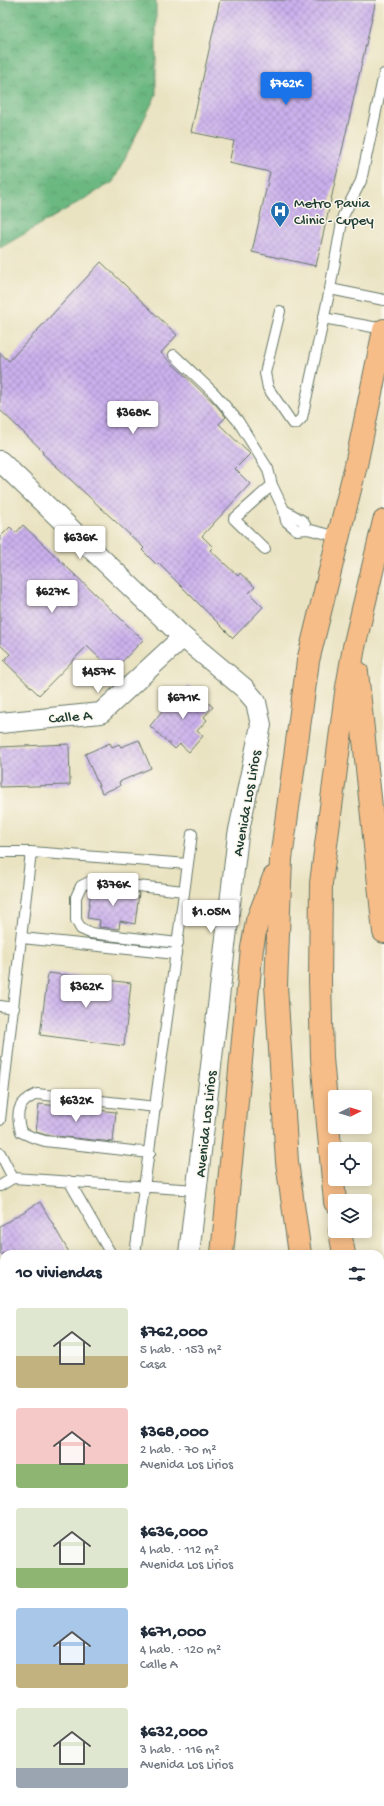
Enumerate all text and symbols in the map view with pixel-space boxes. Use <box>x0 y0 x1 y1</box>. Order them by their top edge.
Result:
pin: $762K <box>258 72 314 106</box>
text: $762K <box>270 77 302 92</box>
place label: Metro Pavia Clinic - Cupey <box>294 195 374 230</box>
hospital icon: Metro Pavia Clinic - Cupey <box>269 200 291 228</box>
pin: $368K <box>105 401 161 435</box>
text: $368K <box>116 406 150 421</box>
pin: $636K <box>52 526 108 560</box>
text: $636K <box>64 531 96 546</box>
pin: $627K <box>24 580 80 614</box>
text: $627K <box>36 585 68 600</box>
pin: $457K <box>70 660 126 694</box>
text: $457K <box>82 665 114 680</box>
pin: $671K <box>155 686 211 720</box>
text: $671K <box>167 691 199 706</box>
street label: Calle A <box>48 707 94 729</box>
street label: Avenida Los Lirios <box>230 749 266 858</box>
pin: $376K <box>85 873 141 907</box>
text: $376K <box>96 878 130 893</box>
pin: $1.05M <box>178 900 244 934</box>
text: $1.05M <box>192 905 230 920</box>
pin: $362K <box>58 975 114 1009</box>
text: $362K <box>70 980 102 995</box>
street label: Avenida Los Lirios <box>192 1069 222 1178</box>
pin: $632K <box>48 1089 104 1123</box>
north arrow <box>328 1090 372 1134</box>
map controls <box>328 1090 372 1238</box>
text: $632K <box>60 1094 92 1109</box>
button: locate <box>328 1142 372 1186</box>
button: layers <box>328 1194 372 1238</box>
icon: filters <box>346 1263 368 1285</box>
text: 10 viviendas <box>16 1264 101 1284</box>
text: $762,000 <box>140 1323 208 1343</box>
icon: home <box>48 1324 96 1372</box>
text: 5 hab. · 153 m² <box>140 1343 222 1358</box>
text: Casa <box>140 1358 166 1373</box>
text: $368,000 <box>140 1423 209 1443</box>
icon: home <box>48 1424 96 1472</box>
text: 2 hab. · 70 m² <box>140 1443 216 1458</box>
text: Avenida Los Lirios <box>140 1458 233 1473</box>
text: $636,000 <box>140 1523 208 1543</box>
icon: home <box>48 1524 96 1572</box>
text: 4 hab. · 112 m² <box>140 1543 219 1558</box>
text: Avenida Los Lirios <box>140 1558 233 1573</box>
text: $671,000 <box>140 1623 206 1643</box>
icon: home <box>48 1624 96 1672</box>
text: 4 hab. · 120 m² <box>140 1643 221 1658</box>
text: Calle A <box>140 1658 177 1673</box>
text: $632,000 <box>140 1723 208 1743</box>
icon: home <box>48 1724 96 1772</box>
text: 3 hab. · 116 m² <box>140 1743 220 1758</box>
text: Avenida Los Lirios <box>140 1758 233 1773</box>

